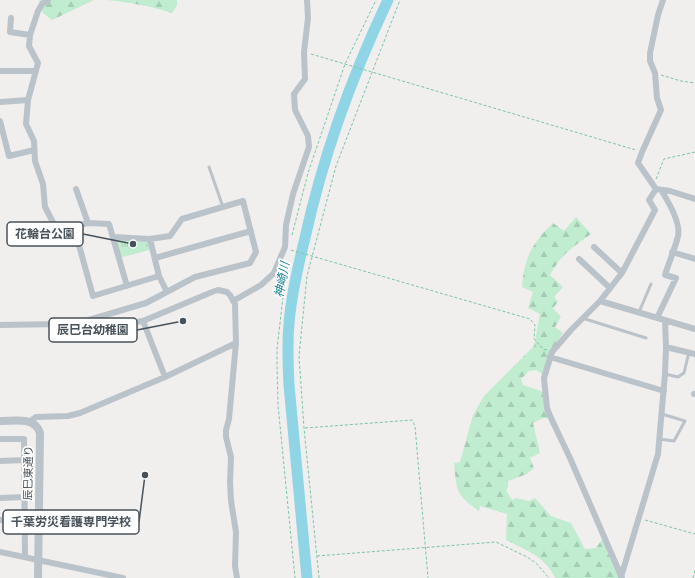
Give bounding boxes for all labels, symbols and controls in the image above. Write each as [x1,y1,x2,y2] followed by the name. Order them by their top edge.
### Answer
[7,222,83,246] callout: 花輪台公園
[15,227,75,243] text: 花輪台公園
[272,259,294,299] water label: 神崎川
[49,318,137,342] callout: 辰巳台幼稚園
[57,323,129,339] text: 辰巳台幼稚園
[22,445,36,501] street label: 辰巳東通り
[3,510,139,534] callout: 千葉労災看護専門学校
[11,515,131,531] text: 千葉労災看護専門学校

